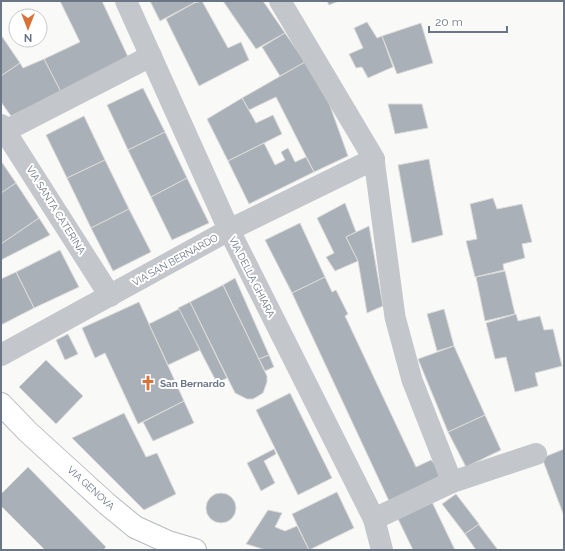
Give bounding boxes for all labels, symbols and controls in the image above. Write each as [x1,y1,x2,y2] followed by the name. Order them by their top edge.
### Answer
[8,8,48,48] north arrow
[429,8,507,34] scale bar
[435,15,463,29] text: 20 m
[24,31,32,44] text: N
[24,164,88,256] street label: VIA SANTA CATERINA
[130,232,220,288] street label: VIA SAN BERNARDO
[227,235,277,319] street label: VIA DELLA GHIARA
[139,374,157,392] church icon: San Bernardo
[160,378,225,389] place label: San Bernardo
[65,464,117,512] street label: VIA GENOVA

